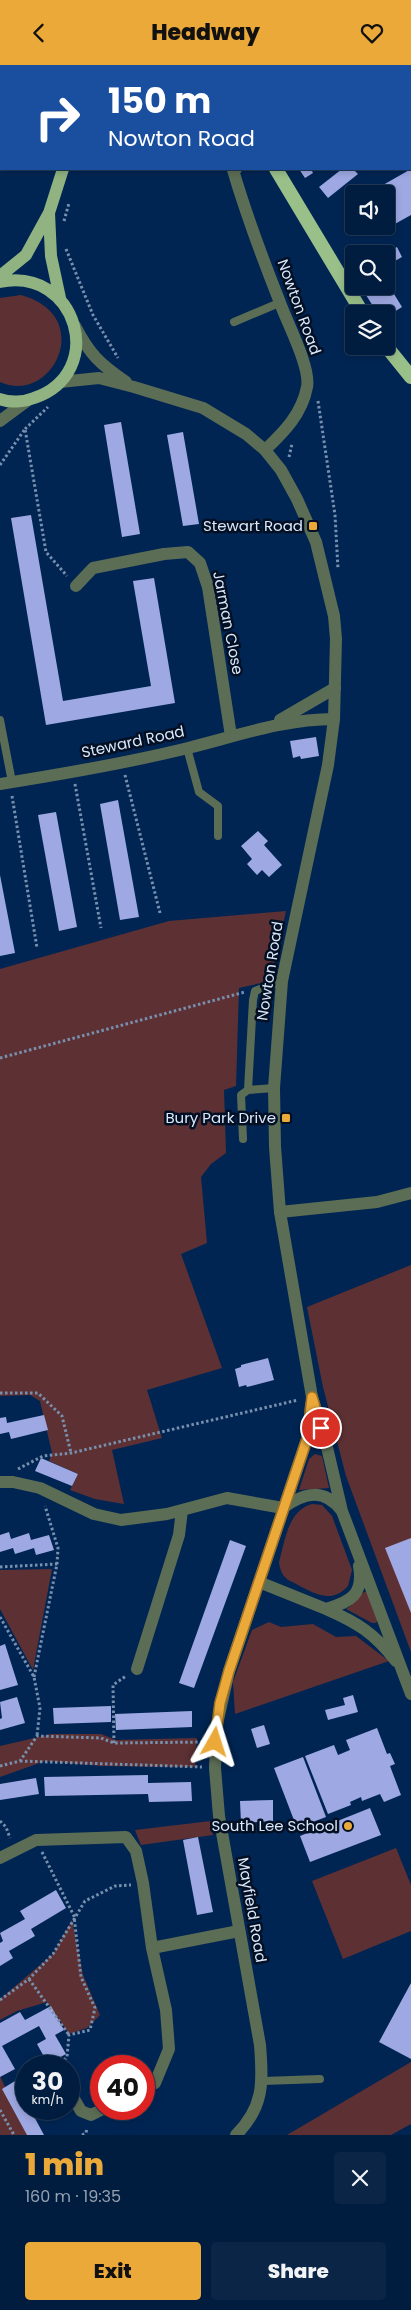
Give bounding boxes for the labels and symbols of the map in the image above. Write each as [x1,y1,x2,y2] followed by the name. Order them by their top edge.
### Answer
[272,256,326,357] street label: Nowton Road
[203,515,303,536] place label: Stewart Road
[307,520,319,532] marker: Stewart Road
[208,569,249,676] street label: Jarman Close
[79,720,186,763] street label: Steward Road
[251,920,288,1022] street label: Nowton Road
[165,1107,276,1128] place label: Bury Park Drive
[280,1112,292,1124] marker: Bury Park Drive
[300,1407,342,1449] pin
[188,1715,240,1767] position arrow
[211,1815,338,1836] place label: South Lee School
[342,1820,354,1832] marker: South Lee School
[233,1856,272,1964] street label: Mayfield Road
[90,2055,155,2120] speed limit sign: 40

